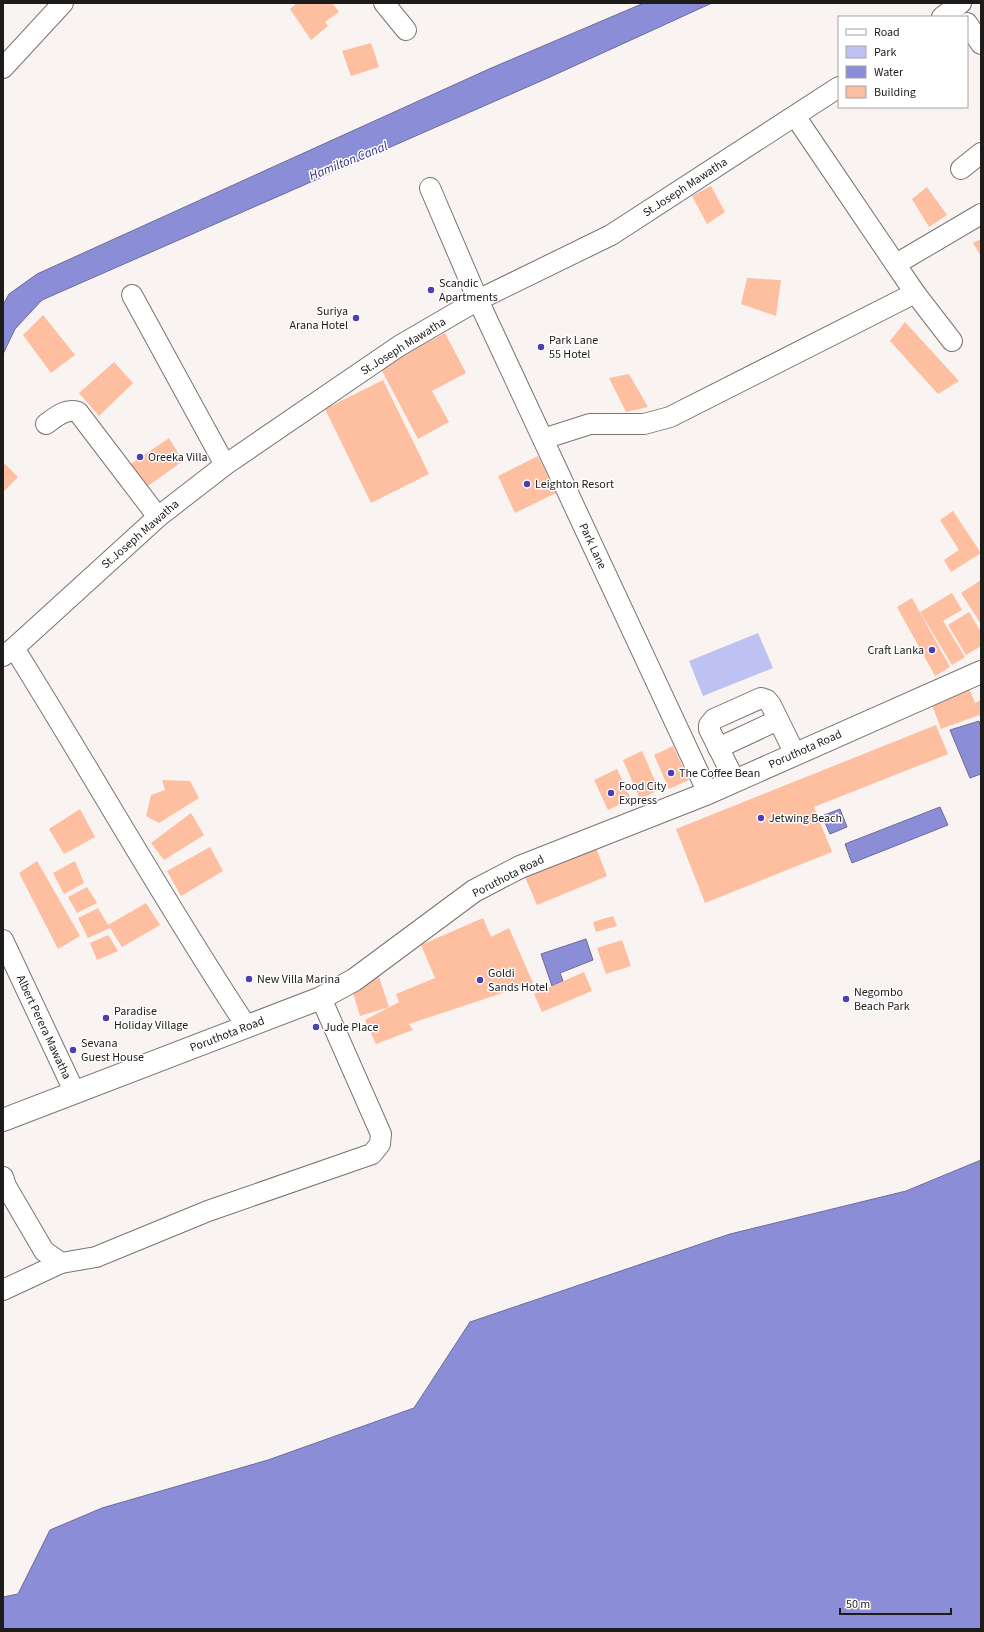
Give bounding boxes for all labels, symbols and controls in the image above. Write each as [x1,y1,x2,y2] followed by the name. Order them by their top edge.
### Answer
[838,16,968,108] legend
[874,24,900,41] text: Road
[874,44,896,61] text: Park
[874,64,904,81] text: Water
[874,84,916,101] text: Building
[306,137,391,185] water label: Hamilton Canal
[640,154,731,221] street label: St.Joseph Mawatha
[439,275,498,306] place label: Scandic Apartments
[426,285,436,295] marker: Scandic Apartments
[290,303,348,334] place label: Suriya Arana Hotel
[351,313,361,323] marker: Suriya Arana Hotel
[357,313,449,380] street label: St.Joseph Mawatha
[549,332,598,363] place label: Park Lane 55 Hotel
[536,342,546,352] marker: Park Lane 55 Hotel
[148,449,208,466] place label: Oreeka Villa
[135,452,145,462] marker: Oreeka Villa
[535,476,614,493] place label: Leighton Resort
[522,479,532,489] marker: Leighton Resort
[98,496,183,573] street label: St.Joseph Mawatha
[574,520,611,572] street label: Park Lane
[867,642,924,659] place label: Craft Lanka
[927,645,937,655] marker: Craft Lanka
[766,726,845,773] street label: Poruthota Road
[679,765,760,782] place label: The Coffee Bean
[666,768,676,778] marker: The Coffee Bean
[619,778,667,809] place label: Food City Express
[606,788,616,798] marker: Food City Express
[769,810,842,827] place label: Jetwing Beach
[756,813,766,823] marker: Jetwing Beach
[469,851,547,902] street label: Poruthota Road
[488,965,548,996] place label: Goldi Sands Hotel
[257,971,340,988] place label: New Villa Marina
[12,972,75,1082] street label: Albert Perera Mawatha
[244,974,254,984] marker: New Villa Marina
[475,975,485,985] marker: Goldi Sands Hotel
[854,984,910,1015] place label: Negombo Beach Park
[841,994,851,1004] marker: Negombo Beach Park
[114,1003,188,1034] place label: Paradise Holiday Village
[187,1012,267,1056] street label: Poruthota Road
[101,1013,111,1023] marker: Paradise Holiday Village
[324,1019,378,1036] place label: Jude Place
[311,1022,321,1032] marker: Jude Place
[81,1035,144,1066] place label: Sevana Guest House
[68,1045,78,1055] marker: Sevana Guest House
[840,1590,951,1616] scale bar
[846,1596,870,1613] text: 50 m

